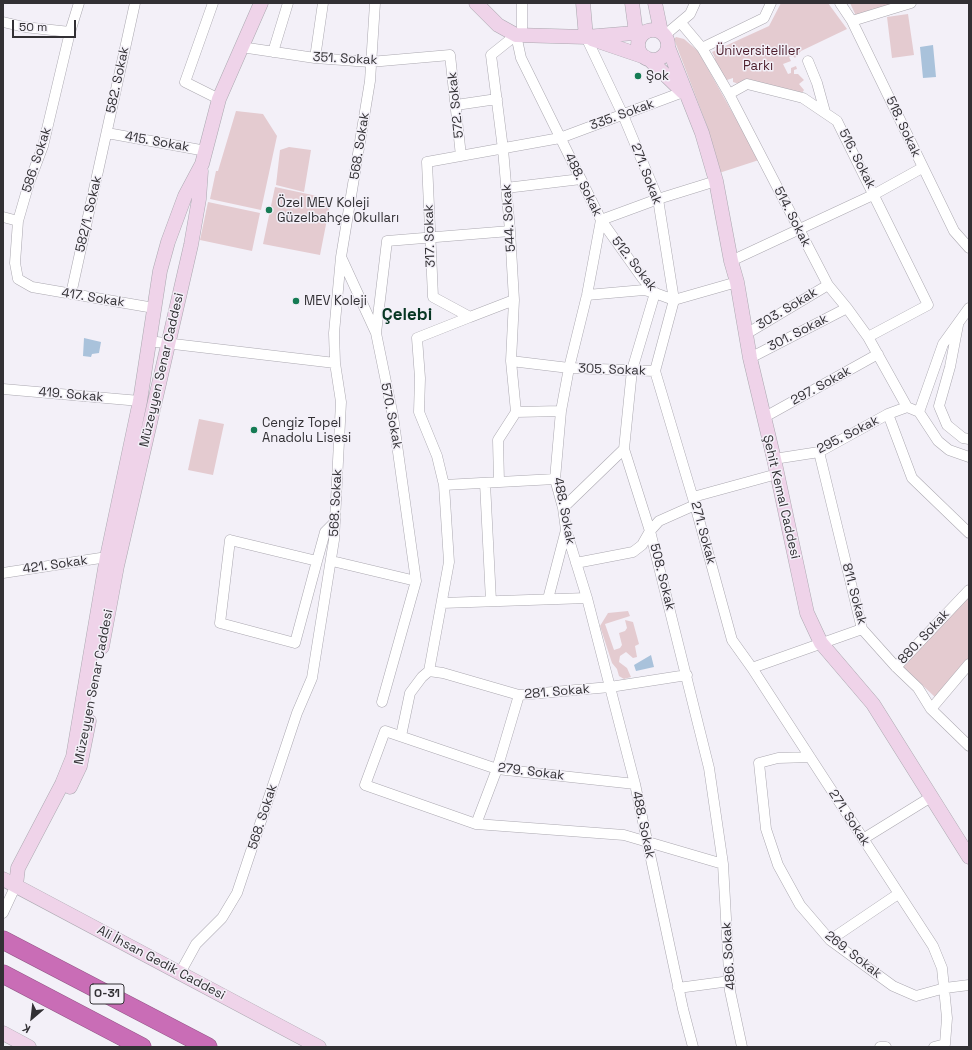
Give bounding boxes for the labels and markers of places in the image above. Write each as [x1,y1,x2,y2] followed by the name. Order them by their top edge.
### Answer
[646,68,669,84] place label: Şok
[633,71,643,81] marker: Şok
[277,195,399,226] place label: Özel MEV Koleji Güzelbahçe Okulları
[264,205,274,215] marker: Özel MEV Koleji Güzelbahçe Okulları
[304,293,367,309] place label: MEV Koleji
[291,296,301,306] marker: MEV Koleji
[262,415,351,446] place label: Cengiz Topel Anadolu Lisesi
[249,425,259,435] marker: Cengiz Topel Anadolu Lisesi

